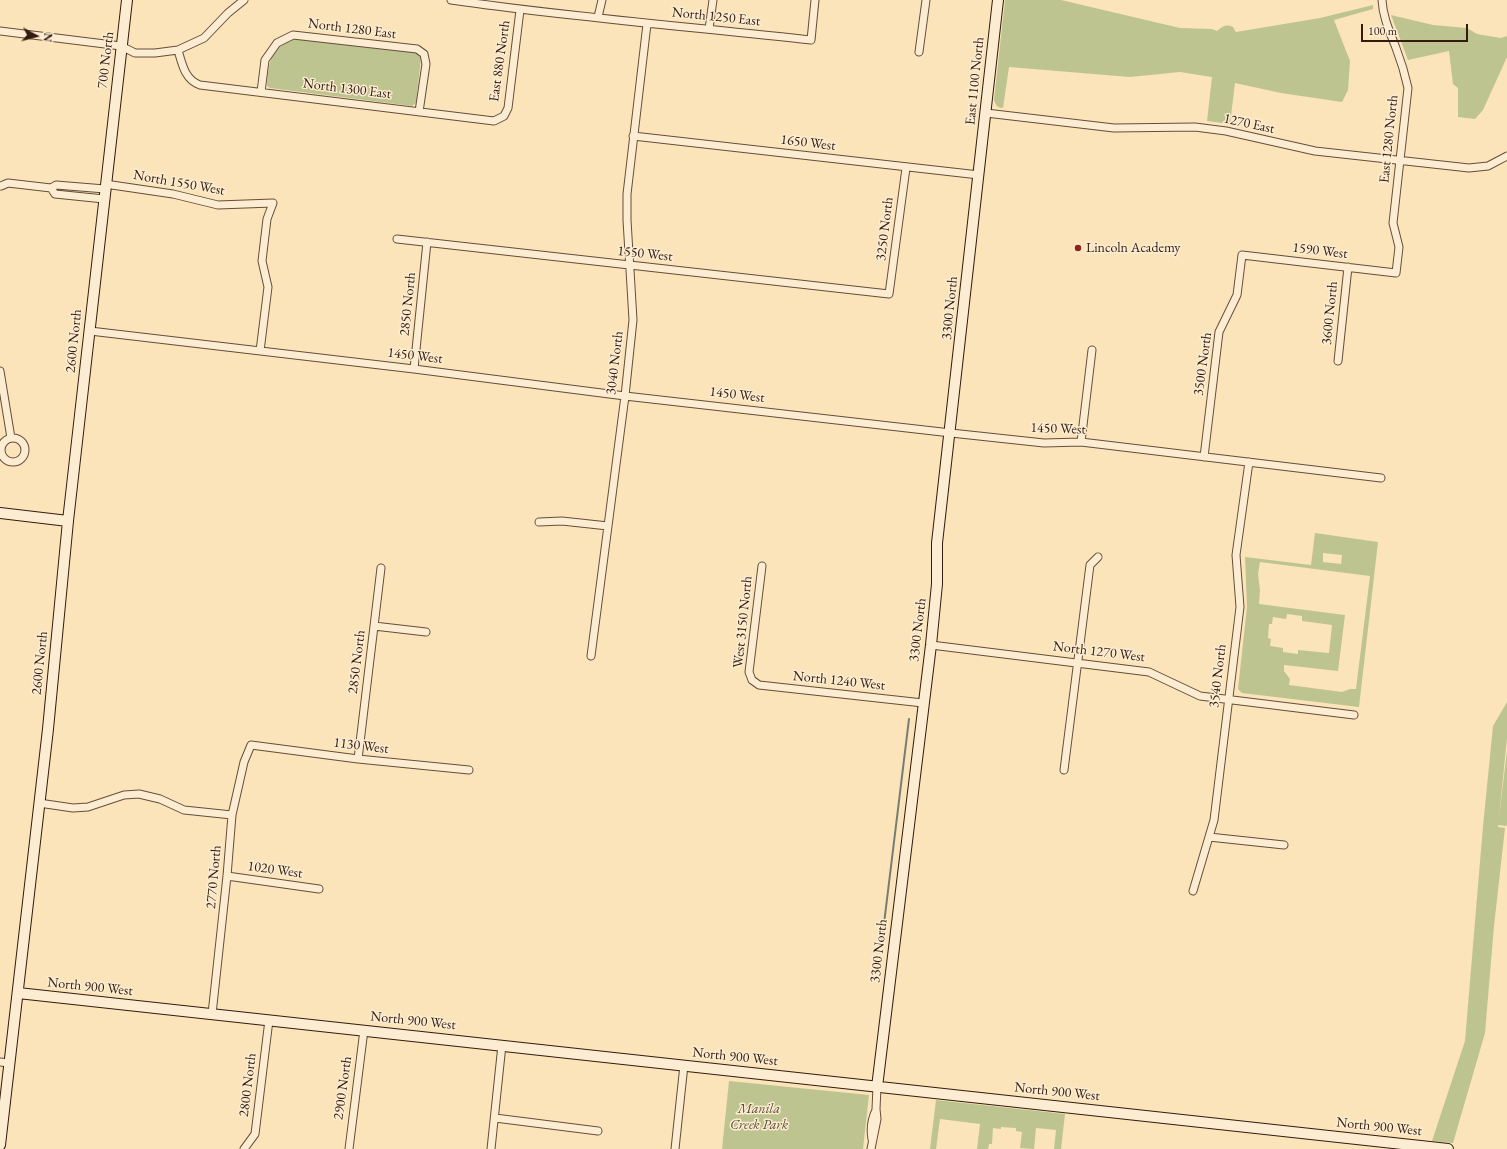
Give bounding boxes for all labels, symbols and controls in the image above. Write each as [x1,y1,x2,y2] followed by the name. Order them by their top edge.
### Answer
[671,4,761,30] street label: North 1250 East
[307,15,397,43] street label: North 1280 East
[16,16,56,56] north arrow
[1363,16,1470,42] scale bar
[486,19,514,103] street label: East 880 North
[1368,23,1397,39] text: 100 m
[94,31,118,89] street label: 700 North
[40,32,55,43] text: N
[962,36,988,126] street label: East 1100 North
[302,75,392,103] street label: North 1300 East
[1376,94,1402,184] street label: East 1280 North
[1222,110,1276,138] street label: 1270 East
[779,131,837,155] street label: 1650 West
[132,167,226,199] street label: North 1550 West
[873,196,897,262] street label: 3250 North
[1291,239,1349,263] street label: 1590 West
[1086,240,1180,256] place label: Lincoln Academy
[617,243,673,265] street label: 1550 West
[1073,243,1083,253] marker: Lincoln Academy
[396,271,420,337] street label: 2850 North
[938,275,962,341] street label: 3300 North
[1318,280,1342,346] street label: 3600 North
[62,308,86,374] street label: 2600 North
[603,330,627,396] street label: 3040 North
[1190,331,1216,397] street label: 3500 North
[386,344,444,368] street label: 1450 West
[708,383,766,407] street label: 1450 West
[1030,420,1086,438] street label: 1450 West
[730,575,756,669] street label: West 3150 North
[906,597,930,663] street label: 3300 North
[345,629,369,695] street label: 2850 North
[28,630,52,696] street label: 2600 North
[1052,638,1146,666] street label: North 1270 West
[1206,643,1230,709] street label: 3540 North
[792,668,886,694] street label: North 1240 West
[332,734,390,758] street label: 1130 West
[203,844,225,910] street label: 2770 North
[246,858,304,882] street label: 1020 West
[867,918,891,984] street label: 3300 North
[46,974,134,1000] street label: North 900 West
[369,1008,457,1034] street label: North 900 West
[691,1044,779,1070] street label: North 900 West
[236,1052,260,1118] street label: 2800 North
[330,1055,356,1121] street label: 2900 North
[1013,1079,1101,1105] street label: North 900 West
[730,1101,788,1134] park label: Manila Creek Park
[1335,1114,1423,1140] street label: North 900 West

